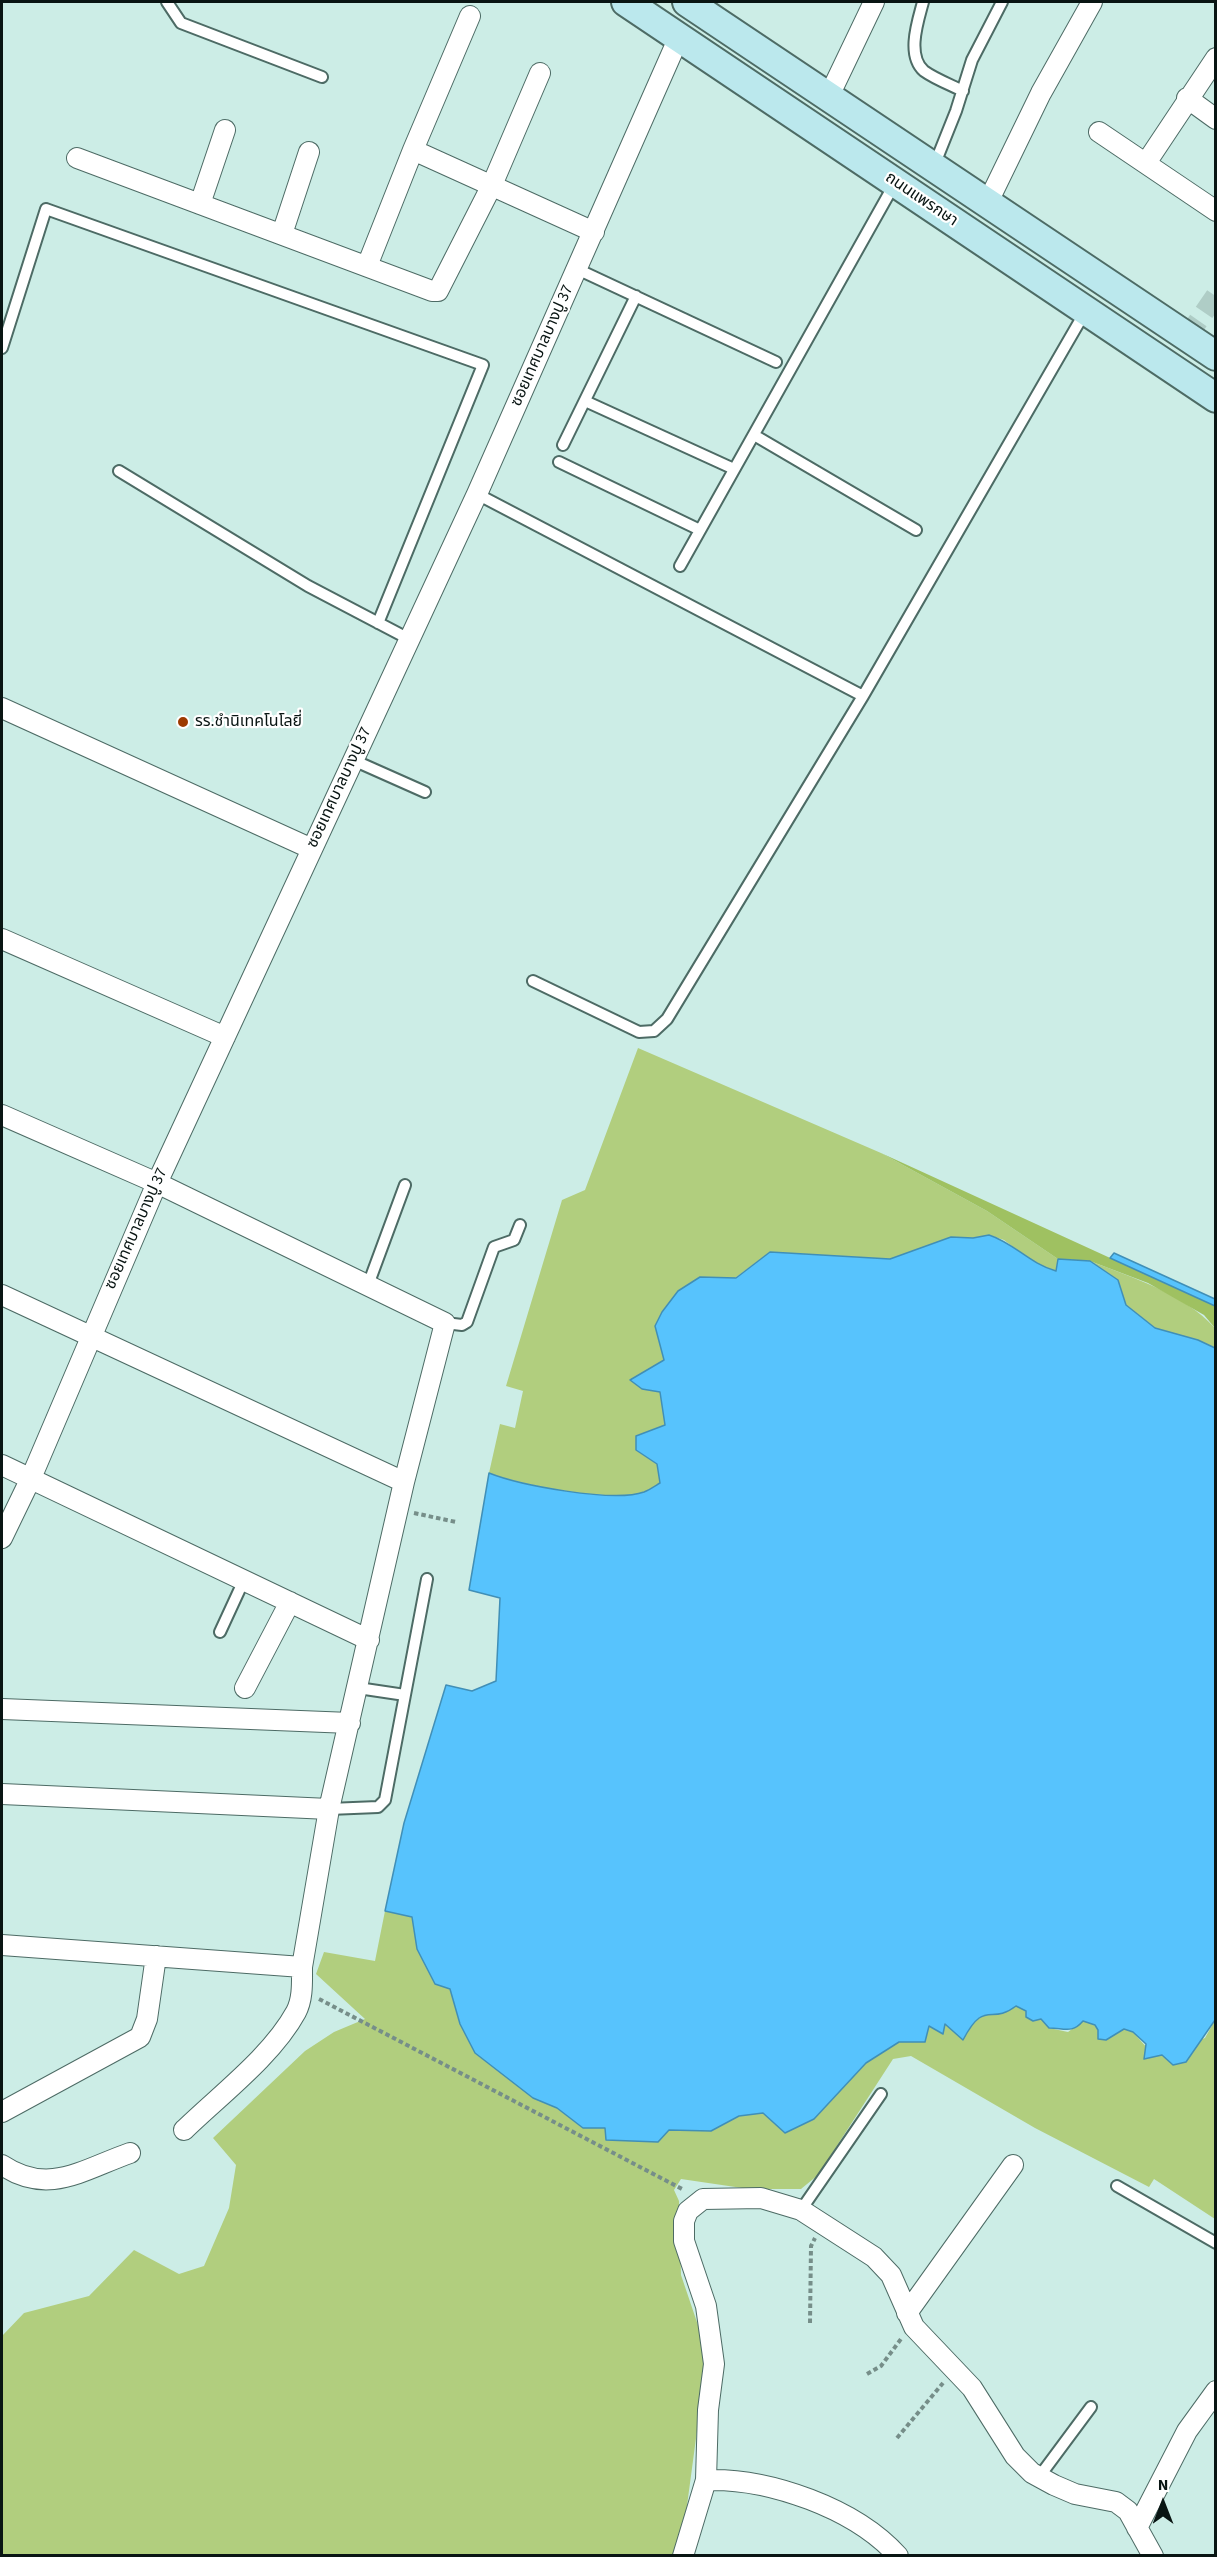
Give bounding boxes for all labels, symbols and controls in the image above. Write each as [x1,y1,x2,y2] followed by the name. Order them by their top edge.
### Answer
[881,169,961,231] street label: ถนนแพรกษา
[508,282,578,410] street label: ซอยเทศบาลบางปู 37
[195,712,302,732] place label: รร.ชำนิเทคโนโลยี่
[176,715,190,729] marker: รร.ชำนิเทคโนโลยี่
[304,725,376,851] street label: ซอยเทศบาลบางปู 37
[102,1165,172,1293] street label: ซอยเทศบาลบางปู 37
[1133,2473,1193,2533] north arrow
[1158,2474,1168,2496] text: N

